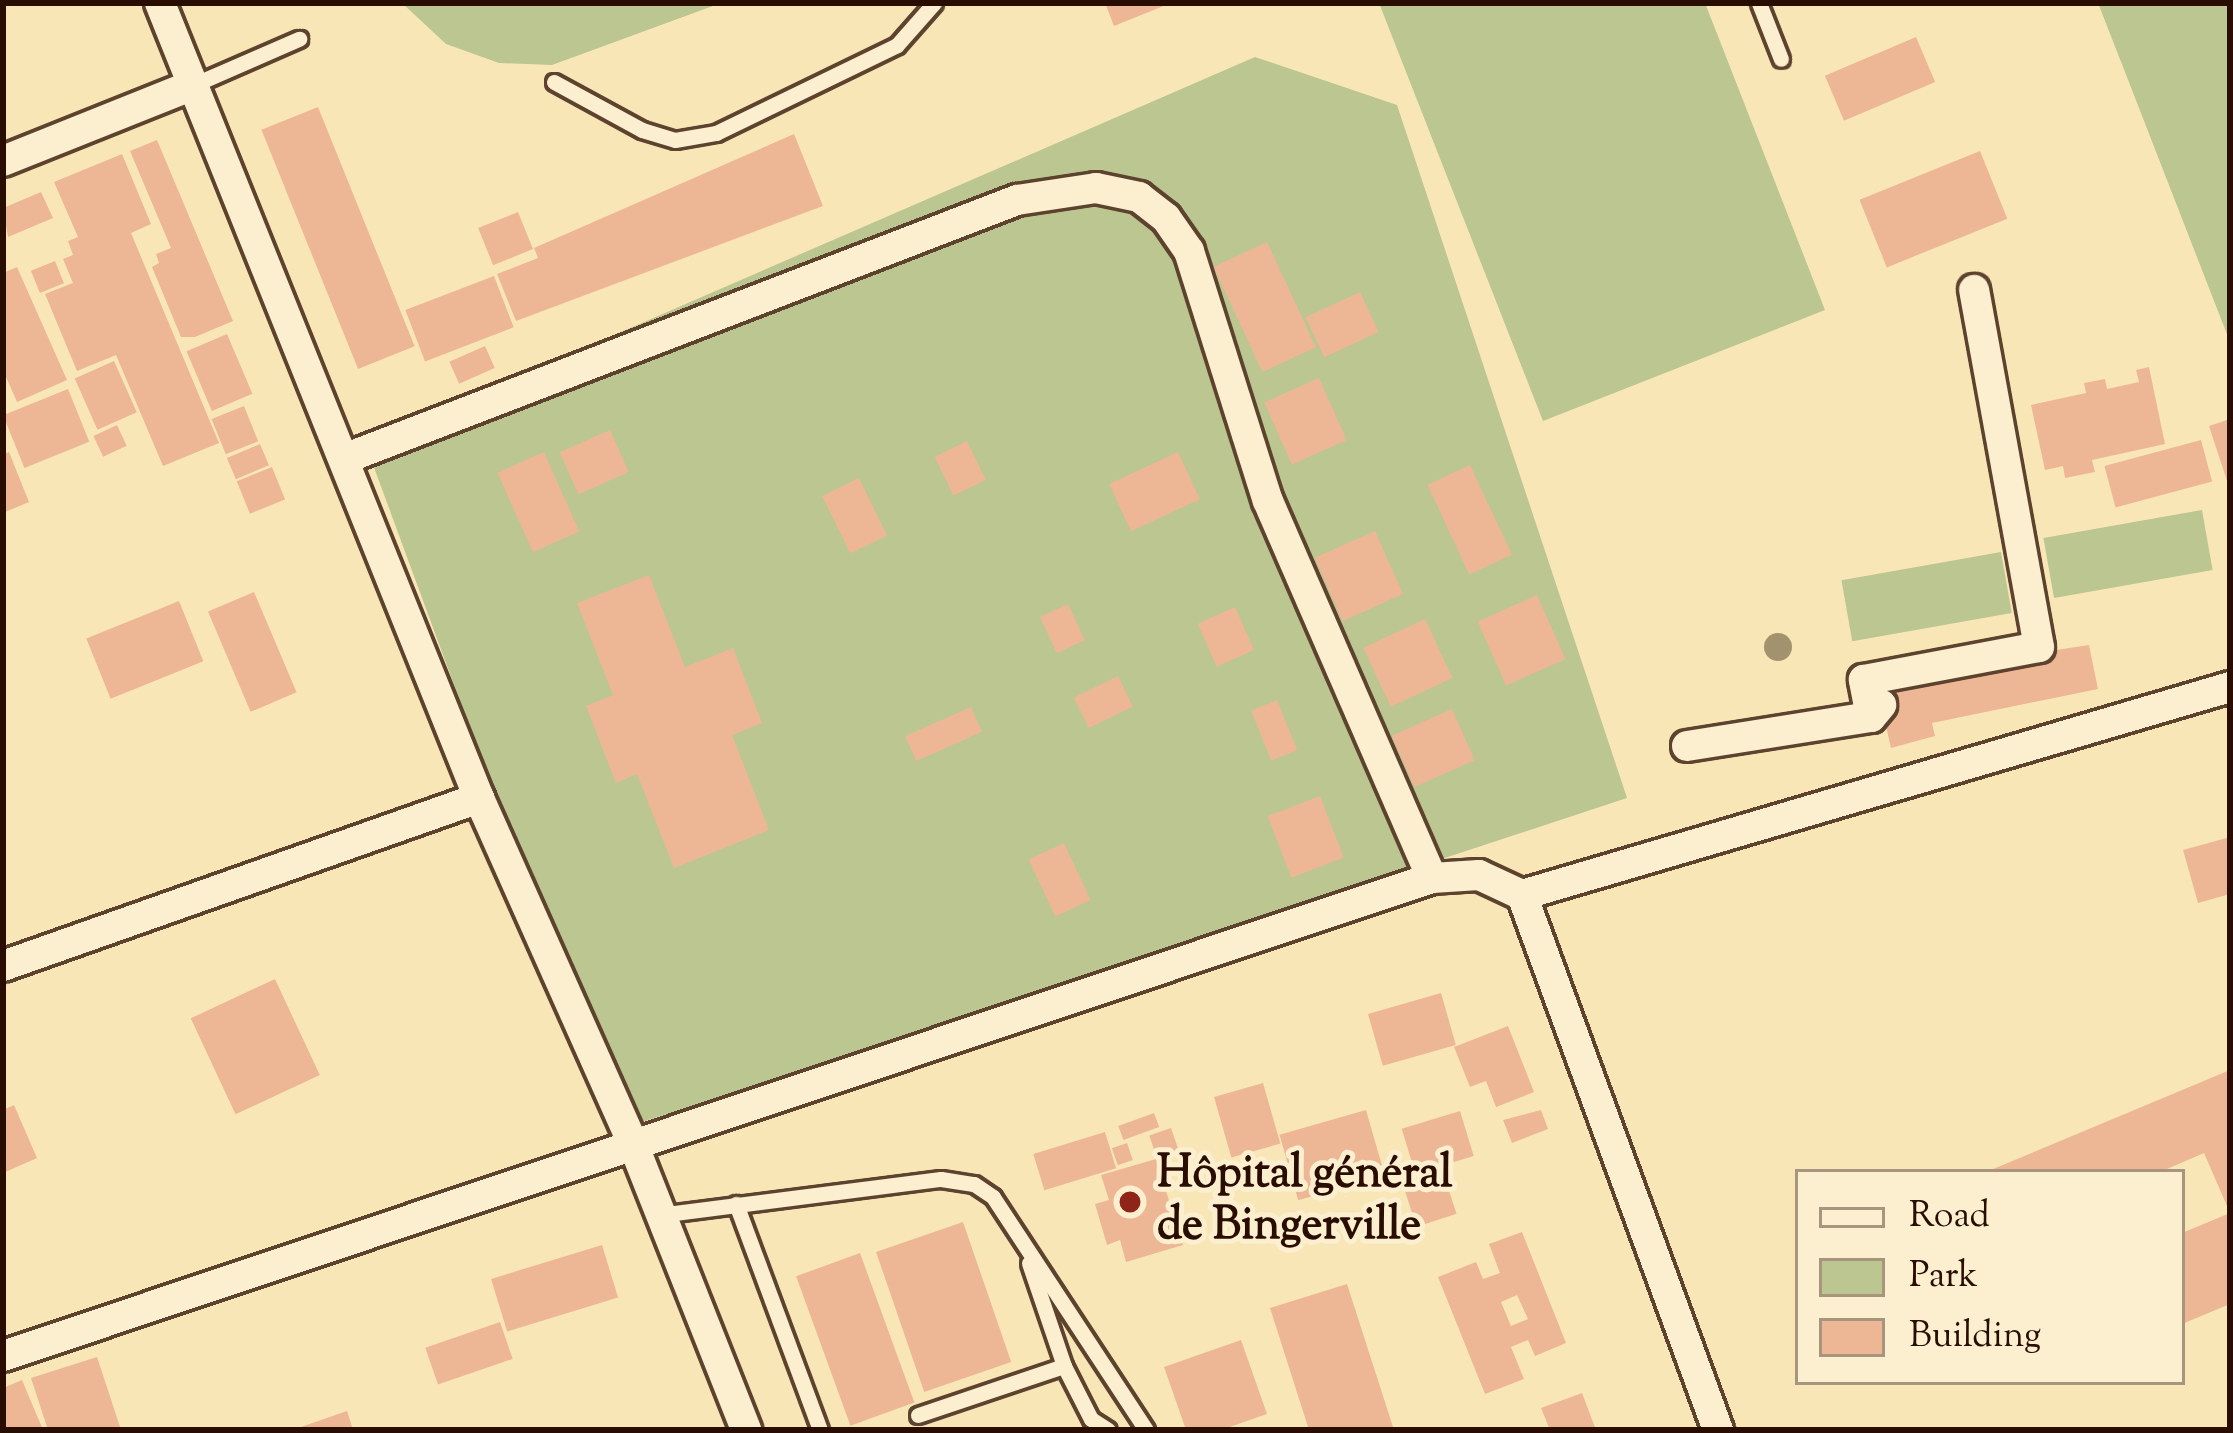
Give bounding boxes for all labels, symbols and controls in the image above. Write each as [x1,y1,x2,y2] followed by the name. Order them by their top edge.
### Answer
[1157,1149,1453,1255] place label: Hôpital général de Bingerville
[1795,1169,2185,1385] legend
[1114,1186,1146,1218] marker: Hôpital général de Bingerville
[1909,1191,1990,1243] text: Road
[1909,1251,1978,1303] text: Park
[1909,1311,2041,1363] text: Building

